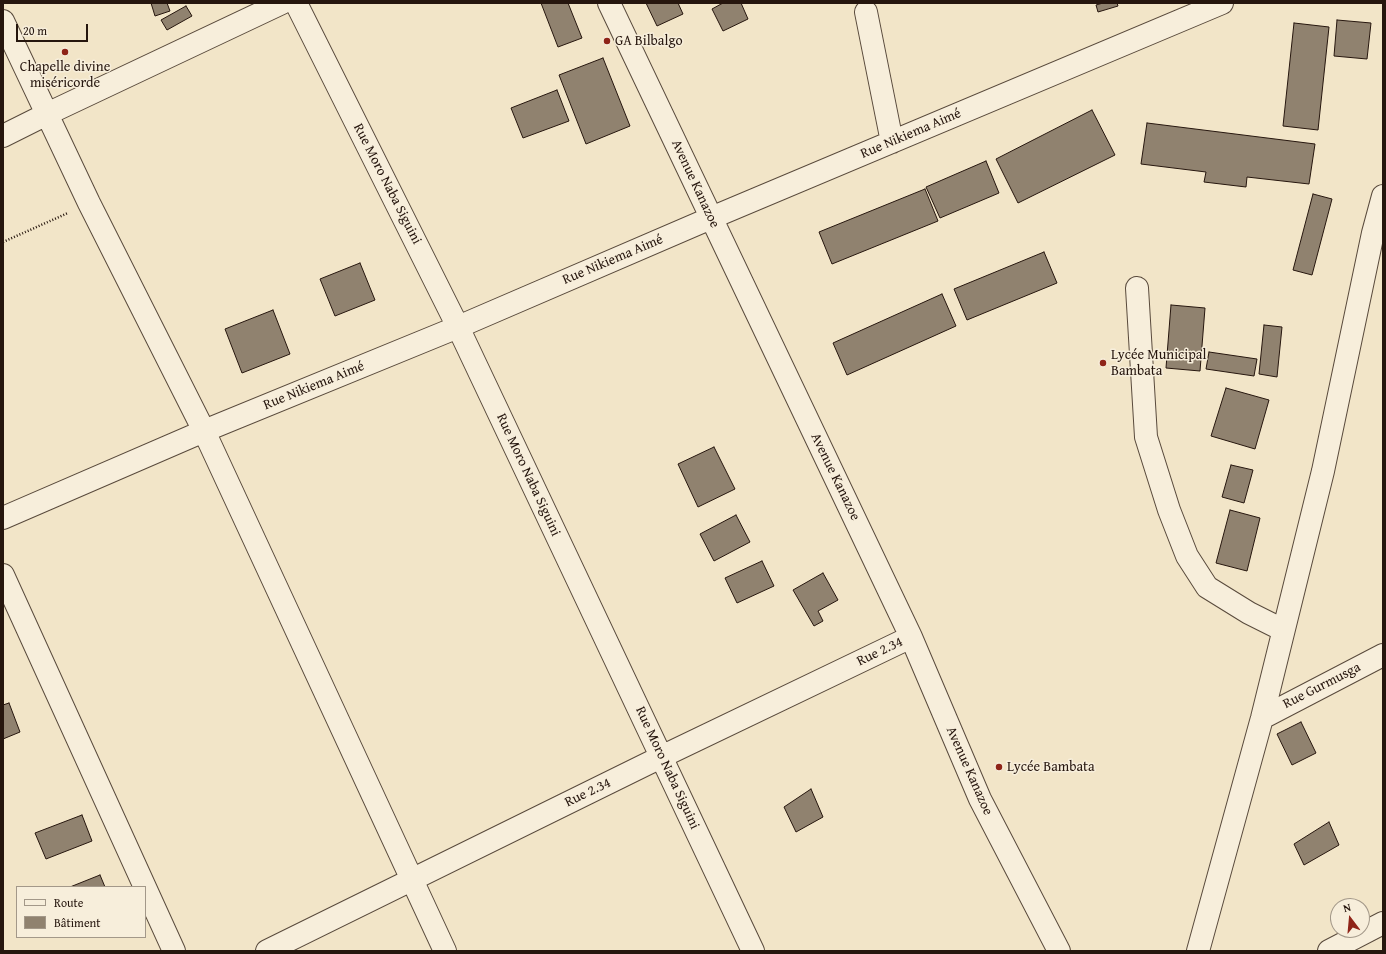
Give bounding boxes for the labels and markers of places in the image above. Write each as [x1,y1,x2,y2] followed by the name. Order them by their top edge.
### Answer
[615,33,683,49] place label: GA Bilbalgo
[602,36,612,46] marker: GA Bilbalgo
[60,47,70,57] marker: Chapelle divine miséricorde
[20,59,110,92] place label: Chapelle divine miséricorde
[1111,347,1206,380] place label: Lycée Municipal Bambata
[1098,358,1108,368] marker: Lycée Municipal Bambata
[1007,759,1095,775] place label: Lycée Bambata
[994,762,1004,772] marker: Lycée Bambata

